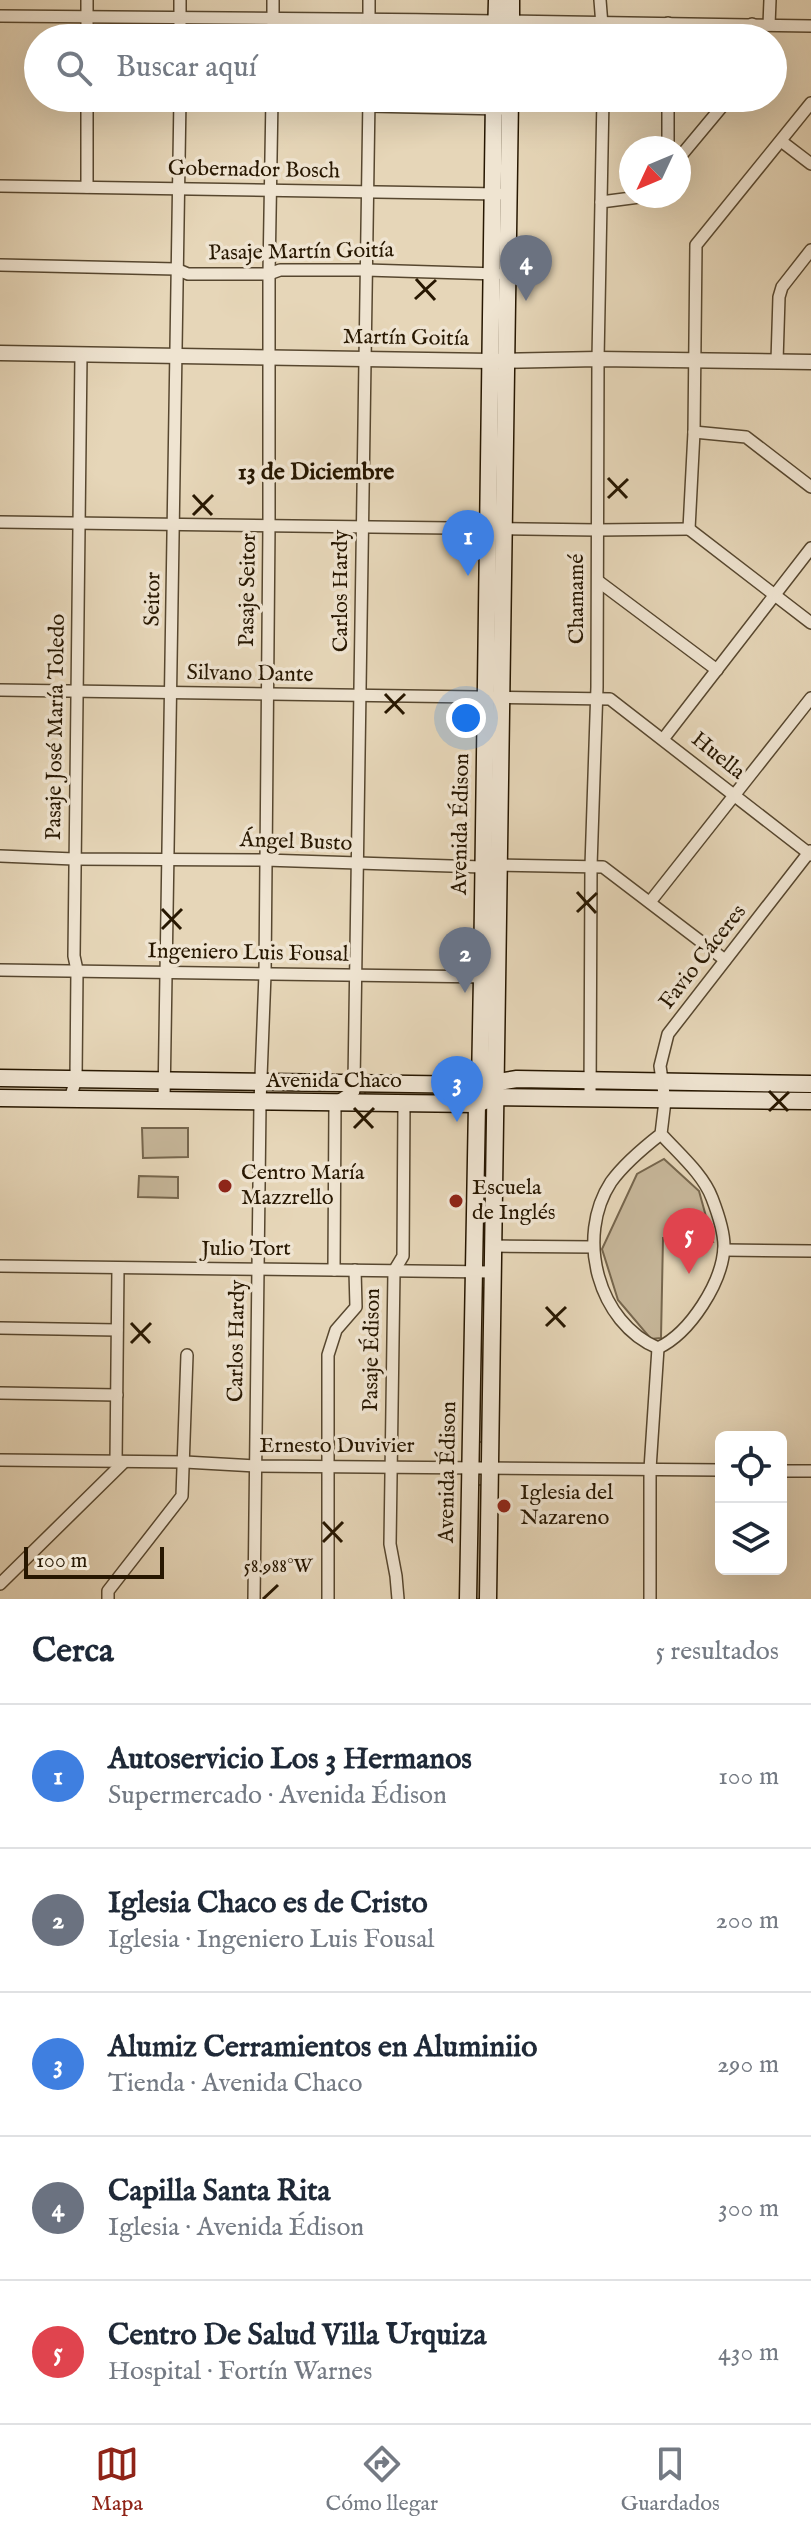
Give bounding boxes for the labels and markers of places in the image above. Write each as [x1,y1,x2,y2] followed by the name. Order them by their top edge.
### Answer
[500,235,552,301] pin: 4
[442,510,494,576] pin: 1
[439,927,491,993] pin: 2
[431,1056,483,1122] pin: 3
[241,1159,365,1212] place label: Centro María Mazzrello
[472,1174,556,1227] place label: Escuela de Inglés
[216,1177,234,1195] marker: Centro María Mazzrello
[447,1192,465,1210] marker: Escuela de Inglés
[663,1208,715,1274] pin: 5
[520,1479,613,1532] place label: Iglesia del Nazareno
[495,1497,513,1515] marker: Iglesia del Nazareno

